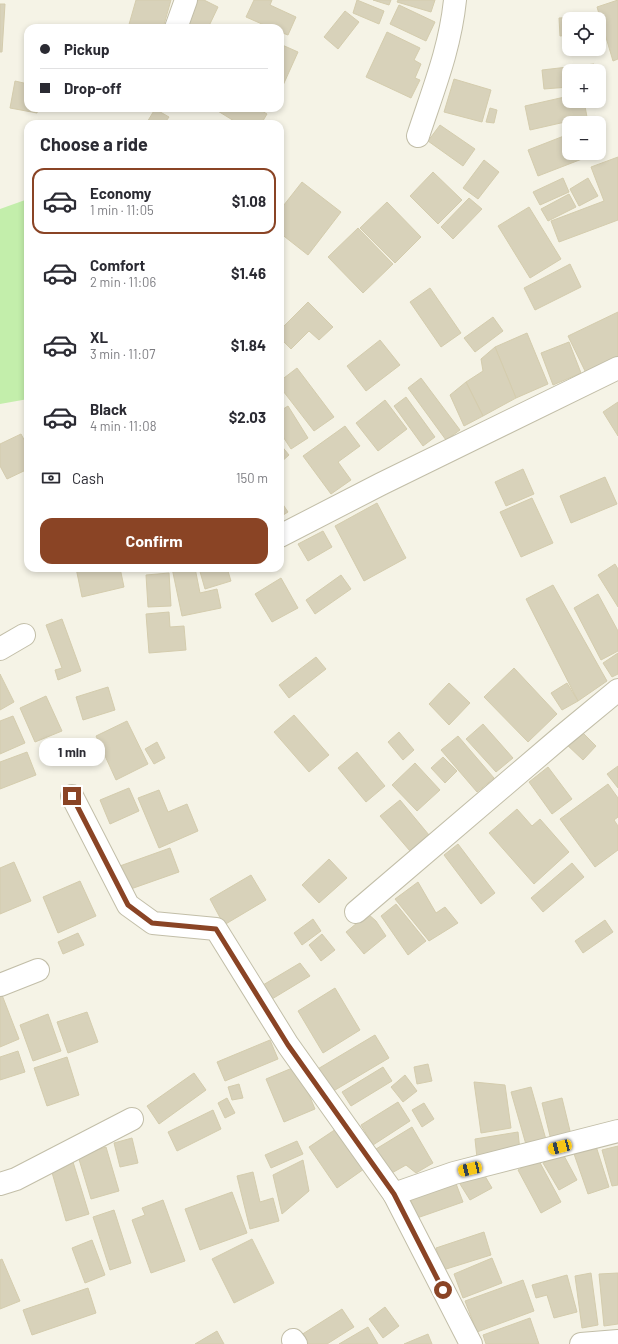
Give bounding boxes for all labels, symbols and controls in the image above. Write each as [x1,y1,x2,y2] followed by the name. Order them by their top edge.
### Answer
[562,12,606,160] map controls
[562,12,606,56] button: locate
[64,40,110,58] text: Pickup
[562,64,606,108] button: +
[64,79,122,97] text: Drop-off
[562,116,606,160] button: −
[40,133,148,155] text: Choose a ride
[42,183,78,219] icon: car
[90,184,151,202] text: Economy
[232,192,266,210] text: $1.08
[90,202,154,218] text: 1 min · 11:05
[42,255,78,291] icon: car
[90,256,145,274] text: Comfort
[231,264,266,282] text: $1.46
[90,274,156,290] text: 2 min · 11:06
[42,327,78,363] icon: car
[90,328,108,346] text: XL
[231,336,266,354] text: $1.84
[90,346,155,362] text: 3 min · 11:07
[42,399,78,435] icon: car
[90,400,127,418] text: Black
[229,408,266,426] text: $2.03
[90,418,156,434] text: 4 min · 11:08
[40,467,62,489] icon: cash
[72,469,104,487] text: Cash
[236,470,268,486] text: 150 m
[40,518,268,564] button: Confirm
[39,738,105,766] callout: 1 min
[58,744,86,760] text: 1 min
[63,787,81,805] route end
[547,1138,573,1156] car
[457,1160,483,1178] car
[434,1281,452,1299] route start

